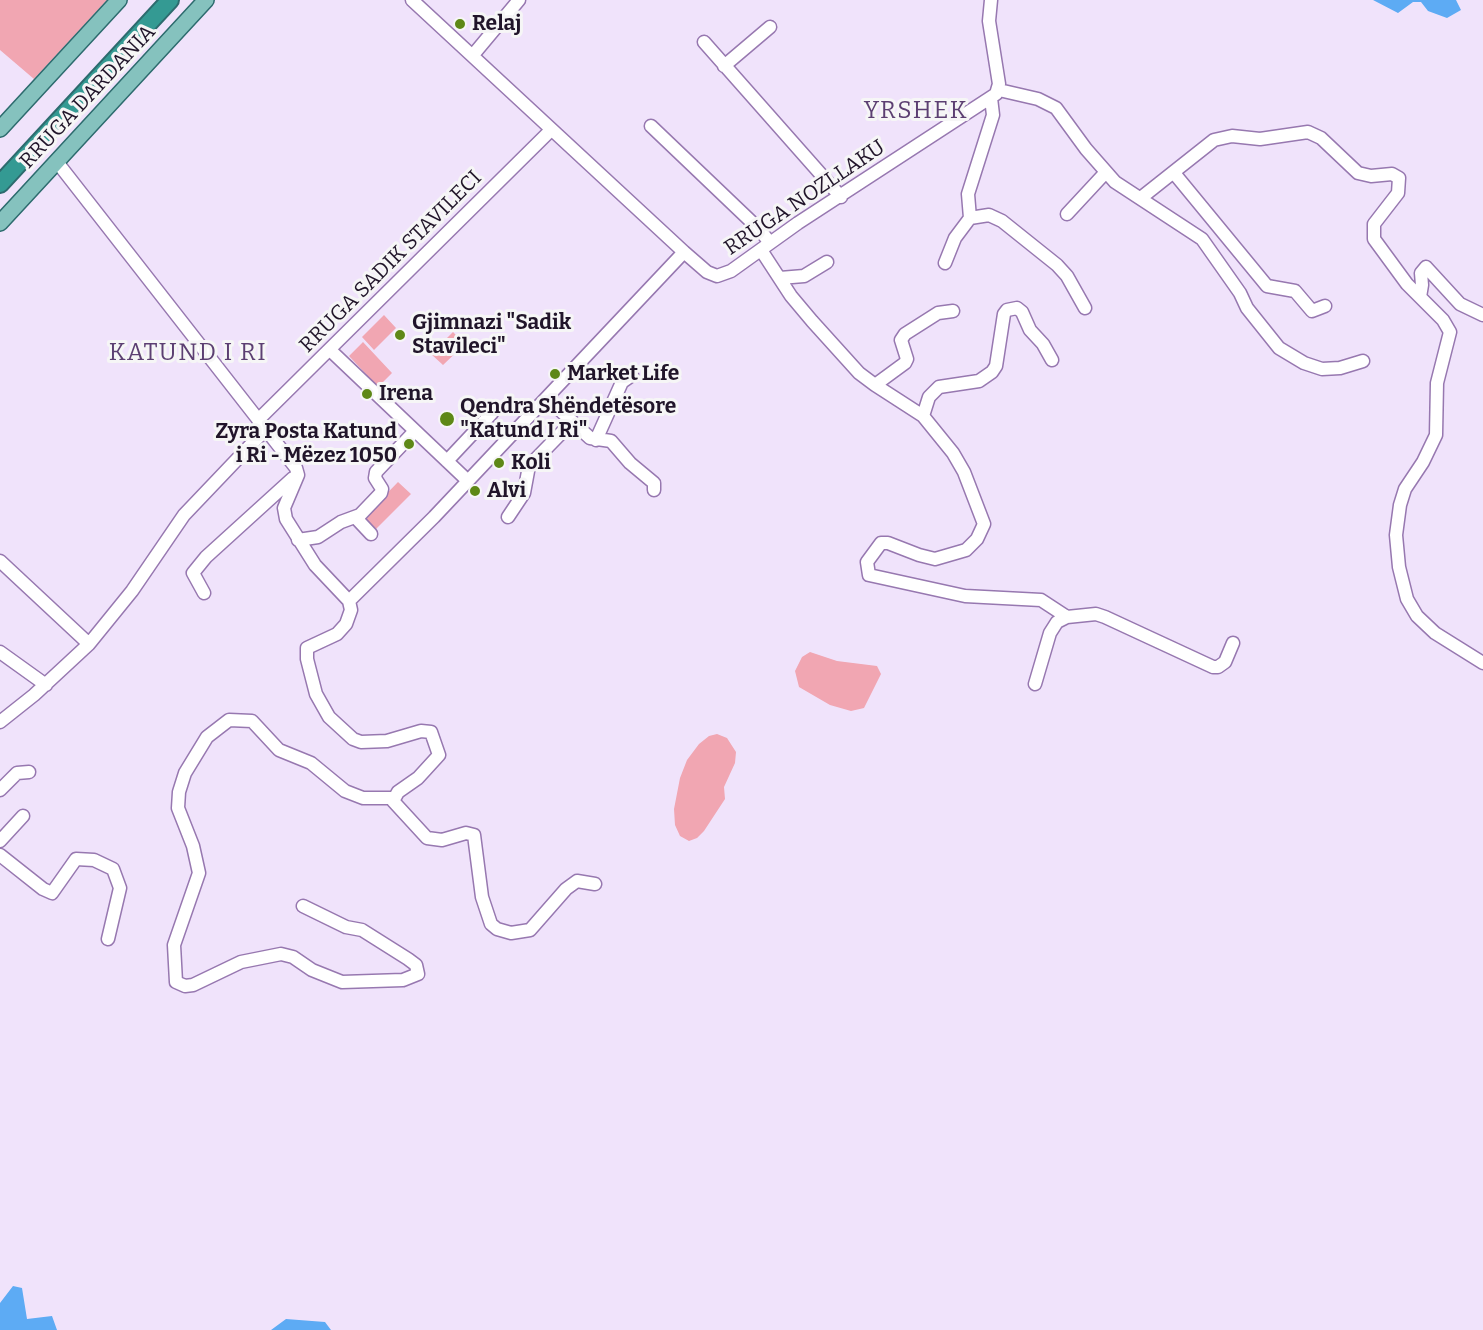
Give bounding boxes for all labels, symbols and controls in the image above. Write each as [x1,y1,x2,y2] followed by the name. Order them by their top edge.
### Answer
[472,11,521,37] place label: Relaj
[453,17,467,31] marker: Relaj
[15,20,161,174] street label: RRUGA DARDANIA
[864,97,968,125] district label: YRSHEK
[720,135,890,261] street label: RRUGA NOZLLAKU
[295,166,487,358] street label: RRUGA SADIK STAVILECI
[412,310,571,360] place label: Gjimnazi "Sadik Stavileci"
[393,328,407,342] marker: Gjimnazi "Sadik Stavileci"
[109,339,267,367] district label: KATUND I RI
[567,361,679,387] place label: Market Life
[548,367,562,381] marker: Market Life
[379,381,433,407] place label: Irena
[360,387,374,401] marker: Irena
[460,394,676,444] place label: Qendra Shëndetësore "Katund I Ri"
[438,410,456,428] marker: Qendra Shëndetësore "Katund I Ri"
[215,419,397,469] place label: Zyra Posta Katund i Ri - Mëzez 1050
[402,437,416,451] marker: Zyra Posta Katund i Ri - Mëzez 1050
[511,450,551,476] place label: Koli
[492,456,506,470] marker: Koli
[487,478,526,504] place label: Alvi
[468,484,482,498] marker: Alvi

